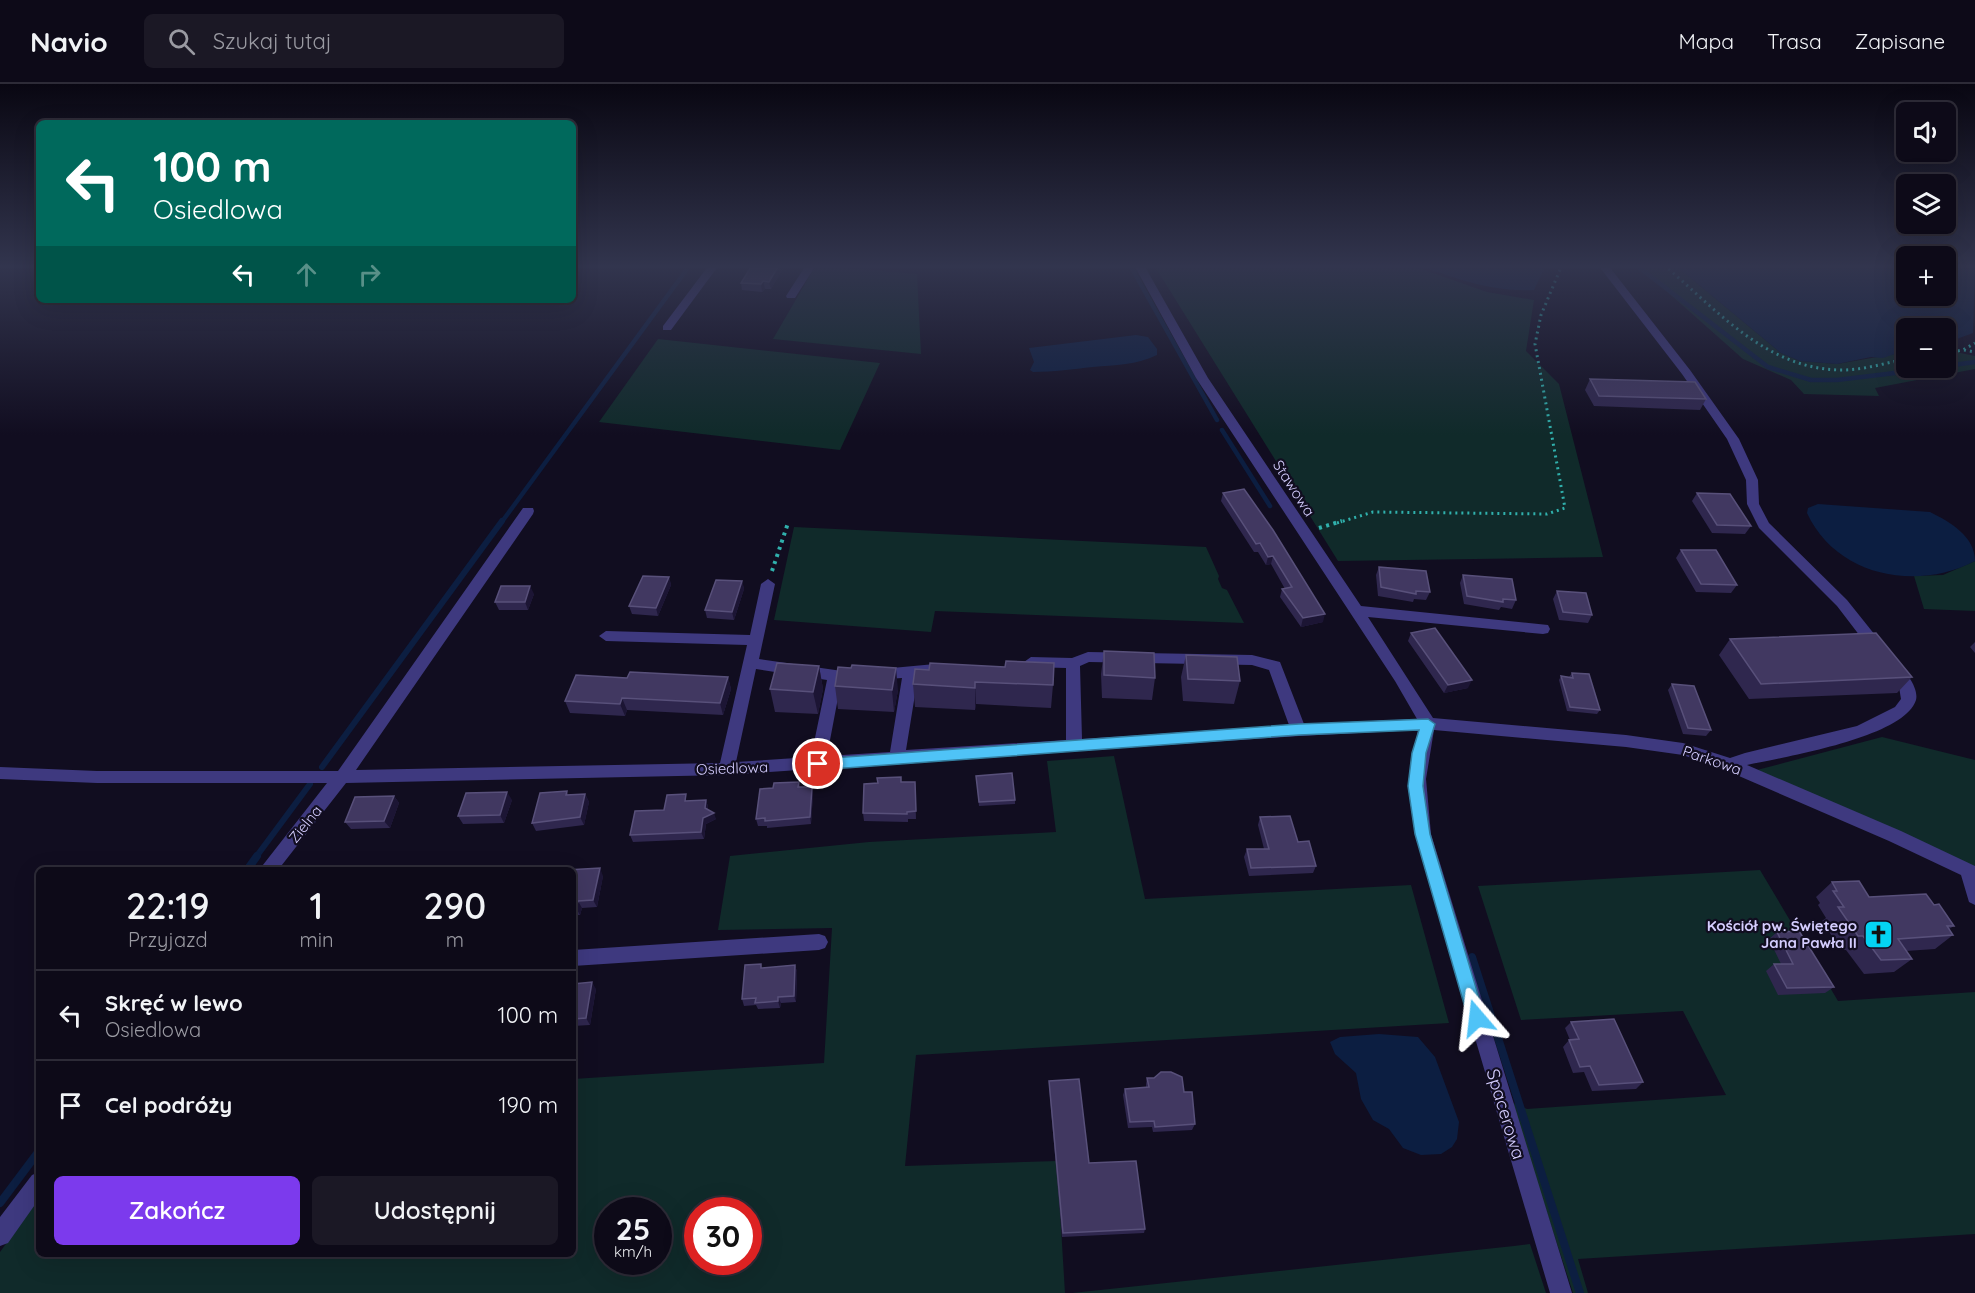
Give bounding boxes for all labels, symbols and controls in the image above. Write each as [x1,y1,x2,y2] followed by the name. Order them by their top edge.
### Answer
[144,14,564,68] search box
[30,24,108,59] text: Navio
[165,25,198,58] icon: search
[213,27,332,55] text: Szukaj tutaj
[1679,28,1734,54] text: Mapa
[1767,28,1822,54] text: Trasa
[1855,28,1945,54] text: Zapisane
[1896,102,1956,378] map controls
[1896,102,1956,162] button: sound
[153,140,271,193] text: 100 m
[54,144,132,222] icon: left
[1896,174,1956,234] button: layers
[153,192,283,226] text: Osiedlowa
[1896,246,1956,306] button: +
[227,258,260,291] icon: left
[290,258,323,291] icon: ahead
[353,258,386,291] icon: right
[1896,318,1956,378] button: −
[1269,456,1319,520] street label: Stawowa
[792,738,843,789] pin
[1680,741,1744,779] street label: Parkowa
[801,747,834,780] icon: arrive
[696,757,768,779] street label: Osiedlowa
[284,801,326,847] street label: Zielna
[126,883,209,928] text: 22:19
[310,883,323,928] text: 1
[423,883,486,928] text: 290
[1707,916,1857,952] place label: Kościół pw. Świętego Jana Pawła II
[1862,918,1894,950] church icon: Kościół pw. Świętego Jana Pawła II
[128,927,208,952] text: Przyjazd
[299,927,334,952] text: min
[446,927,464,952] text: m
[1445,986,1509,1050] position arrow
[105,989,243,1017] text: Skręć w lewo
[54,999,87,1032] icon: left
[498,1001,558,1029] text: 100 m
[105,1017,201,1042] text: Osiedlowa
[1481,1066,1531,1162] street label: Spacerowa
[54,1089,87,1122] icon: arrive
[105,1091,232,1119] text: Cel podróży
[498,1091,558,1119] text: 190 m
[54,1176,300,1245] button: Zakończ
[312,1176,558,1245] button: Udostępnij
[684,1197,762,1275] speed limit sign: 30
[616,1210,650,1248] text: 25
[614,1242,652,1261] text: km/h

